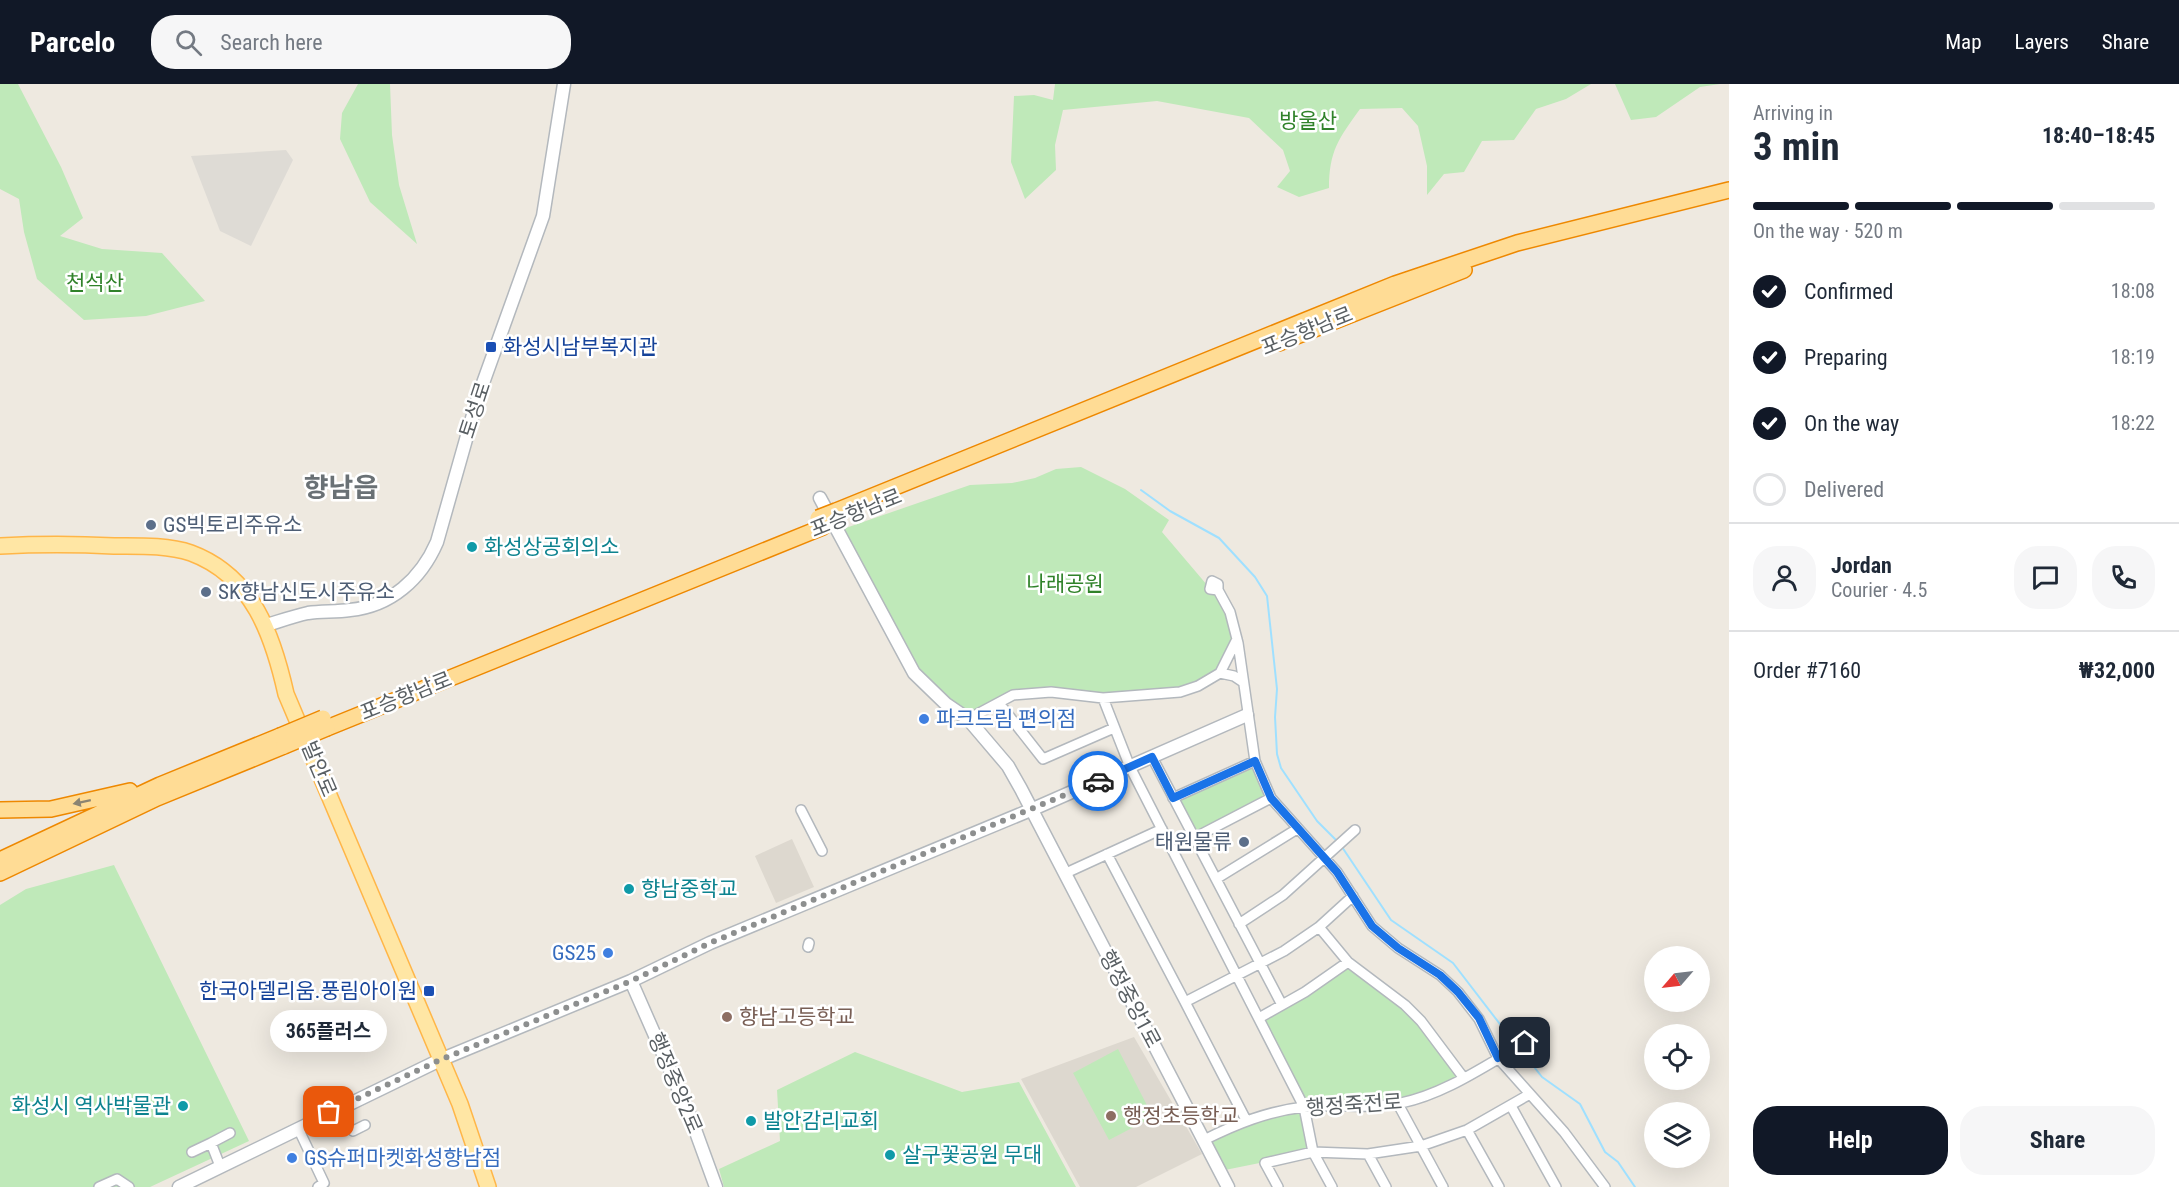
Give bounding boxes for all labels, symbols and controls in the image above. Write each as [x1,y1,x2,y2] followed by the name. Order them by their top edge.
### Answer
[151,15,571,69] search box
[30,26,115,59] text: Parcelo
[172,26,205,59] icon: search
[220,30,323,55] text: Search here
[1945,30,1982,54] text: Map
[2015,30,2069,54] text: Layers
[2102,30,2149,54] text: Share
[1753,101,1833,125] text: Arriving in
[1279,109,1337,133] park label: 방울산
[2042,123,2155,148] text: 18:40–18:45
[1753,124,1840,170] text: 3 min
[1753,219,1903,243] text: On the way · 520 m
[66,271,124,295] park label: 천석산
[1753,275,1786,308] icon: check
[1804,279,1893,304] text: Confirmed
[2111,279,2155,303] text: 18:08
[1258,302,1356,360] street label: 포승향남로
[503,335,658,359] place label: 화성시남부복지관
[484,340,498,354] marker: 화성시남부복지관
[1753,341,1786,374] icon: check
[1804,345,1888,370] text: Preparing
[2111,345,2155,369] text: 18:19
[455,379,495,441] street label: 토성로
[1753,407,1786,440] icon: check
[1804,411,1899,436] text: On the way
[2111,411,2155,435] text: 18:22
[304,472,378,504] district label: 향남읍
[1804,477,1884,502] text: Delivered
[807,484,905,542] street label: 포승향남로
[163,513,302,537] place label: GS빅토리주유소
[144,518,158,532] marker: GS빅토리주유소
[484,535,619,559] place label: 화성상공회의소
[465,540,479,554] marker: 화성상공회의소
[1753,546,1816,609] button: person
[2014,546,2077,609] button: chat
[2092,546,2155,609] button: phone
[1831,553,1892,578] text: Jordan
[1026,572,1104,596] park label: 나래공원
[1831,578,1927,602] text: Courier · 4.5
[218,580,395,604] place label: SK향남신도시주유소
[199,585,213,599] marker: SK향남신도시주유소
[1753,658,1861,683] text: Order #7160
[2079,658,2155,683] text: ₩32,000
[357,667,455,725] street label: 포승향남로
[936,707,1076,731] place label: 파크드림 편의점
[917,712,931,726] marker: 파크드림 편의점
[297,738,341,800] street label: 발안로
[1068,751,1128,811] courier
[1082,765,1115,798] icon: car
[73,798,91,808] one-way arrow
[1155,830,1232,854] place label: 태원물류
[1237,835,1251,849] marker: 태원물류
[641,877,738,901] place label: 향남중학교
[622,882,636,896] marker: 향남중학교
[552,941,596,965] place label: GS25
[601,946,615,960] marker: GS25
[1094,946,1166,1052] street label: 행정중앙1로
[1644,946,1710,1012] north arrow
[1644,946,1710,1168] map controls
[199,979,417,1003] place label: 한국아델리움.풍림아이원
[422,984,436,998] marker: 한국아델리움.풍림아이원
[739,1005,855,1029] place label: 향남고등학교
[270,1010,388,1052] callout: 365플러스
[720,1010,734,1024] marker: 향남고등학교
[1499,1017,1550,1068] pin
[286,1019,371,1043] text: 365플러스
[1644,1024,1710,1090] button: locate
[1508,1026,1541,1059] icon: home
[643,1029,707,1137] street label: 행정중앙2로
[303,1086,354,1137] pin
[1305,1090,1403,1120] street label: 행정죽전로
[12,1094,171,1118] place label: 화성시 역사박물관
[312,1095,345,1128] icon: bag
[176,1099,190,1113] marker: 화성시 역사박물관
[1644,1102,1710,1168] button: layers
[1123,1104,1239,1128] place label: 행정초등학교
[1753,1106,1948,1175] button: Help
[1960,1106,2155,1175] button: Share
[763,1109,879,1133] place label: 발안감리교회
[1104,1109,1118,1123] marker: 행정초등학교
[744,1114,758,1128] marker: 발안감리교회
[902,1143,1042,1167] place label: 살구꽃공원 무대
[304,1146,501,1170] place label: GS슈퍼마켓화성향남점
[883,1148,897,1162] marker: 살구꽃공원 무대
[285,1151,299,1165] marker: GS슈퍼마켓화성향남점

